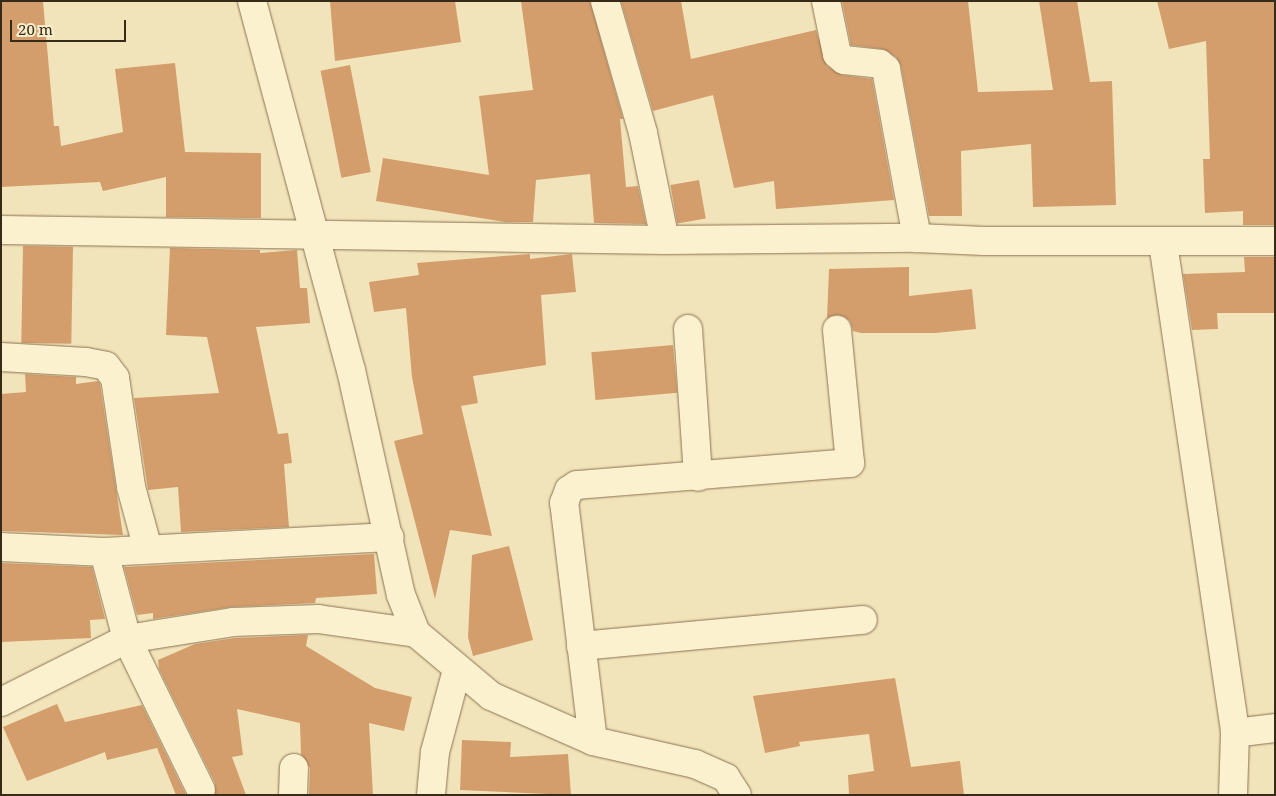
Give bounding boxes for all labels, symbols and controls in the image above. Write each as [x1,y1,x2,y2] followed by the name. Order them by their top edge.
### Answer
[12,10,129,42] scale bar
[18,19,53,39] text: 20 m

